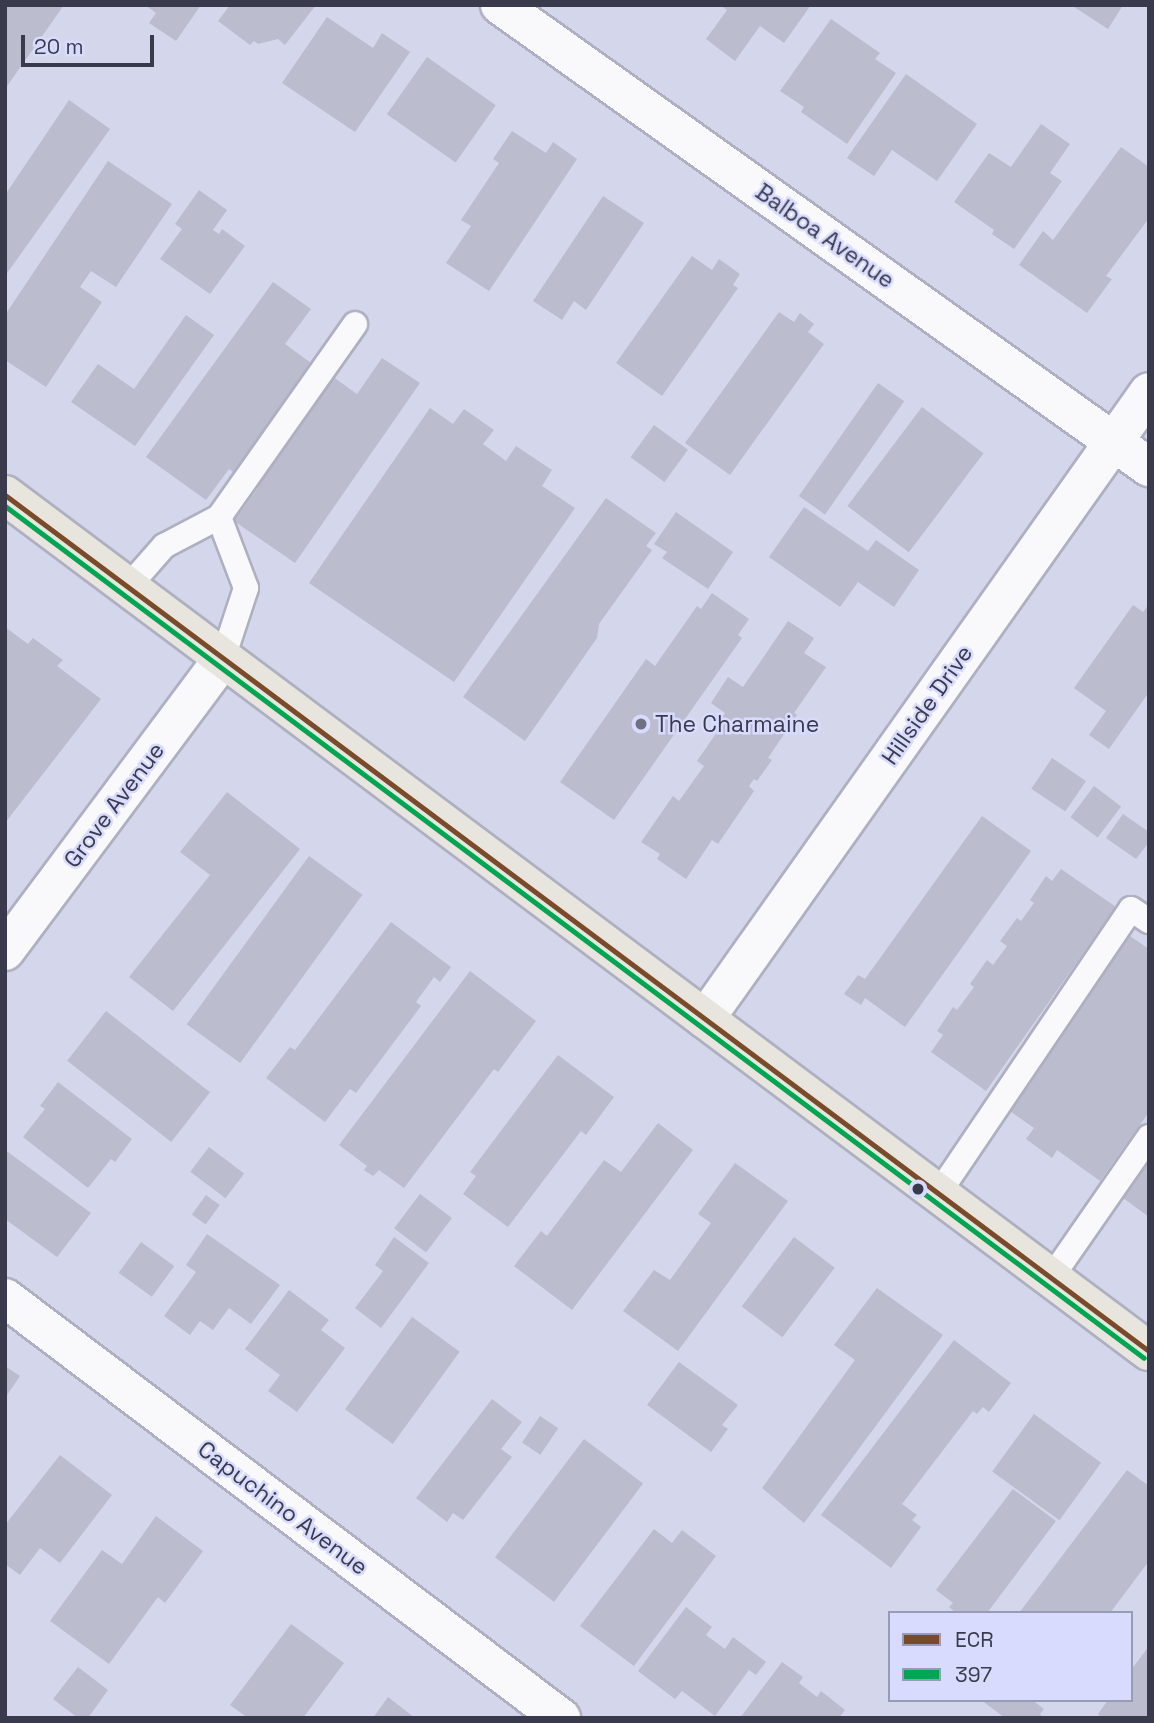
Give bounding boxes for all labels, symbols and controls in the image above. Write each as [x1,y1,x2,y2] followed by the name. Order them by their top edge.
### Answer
[24,21,158,65] scale bar
[34,33,84,60] text: 20 m
[750,178,900,294] street label: Balboa Avenue
[876,640,978,770] street label: Hillside Drive
[655,710,819,738] place label: The Charmaine
[633,716,649,732] marker: The Charmaine
[58,737,170,873] street label: Grove Avenue
[911,1182,925,1196] unlabelled marker
[193,1435,373,1581] street label: Capuchino Avenue
[888,1611,1133,1702] legend
[955,1626,994,1653] text: ECR
[955,1661,992,1688] text: 397

